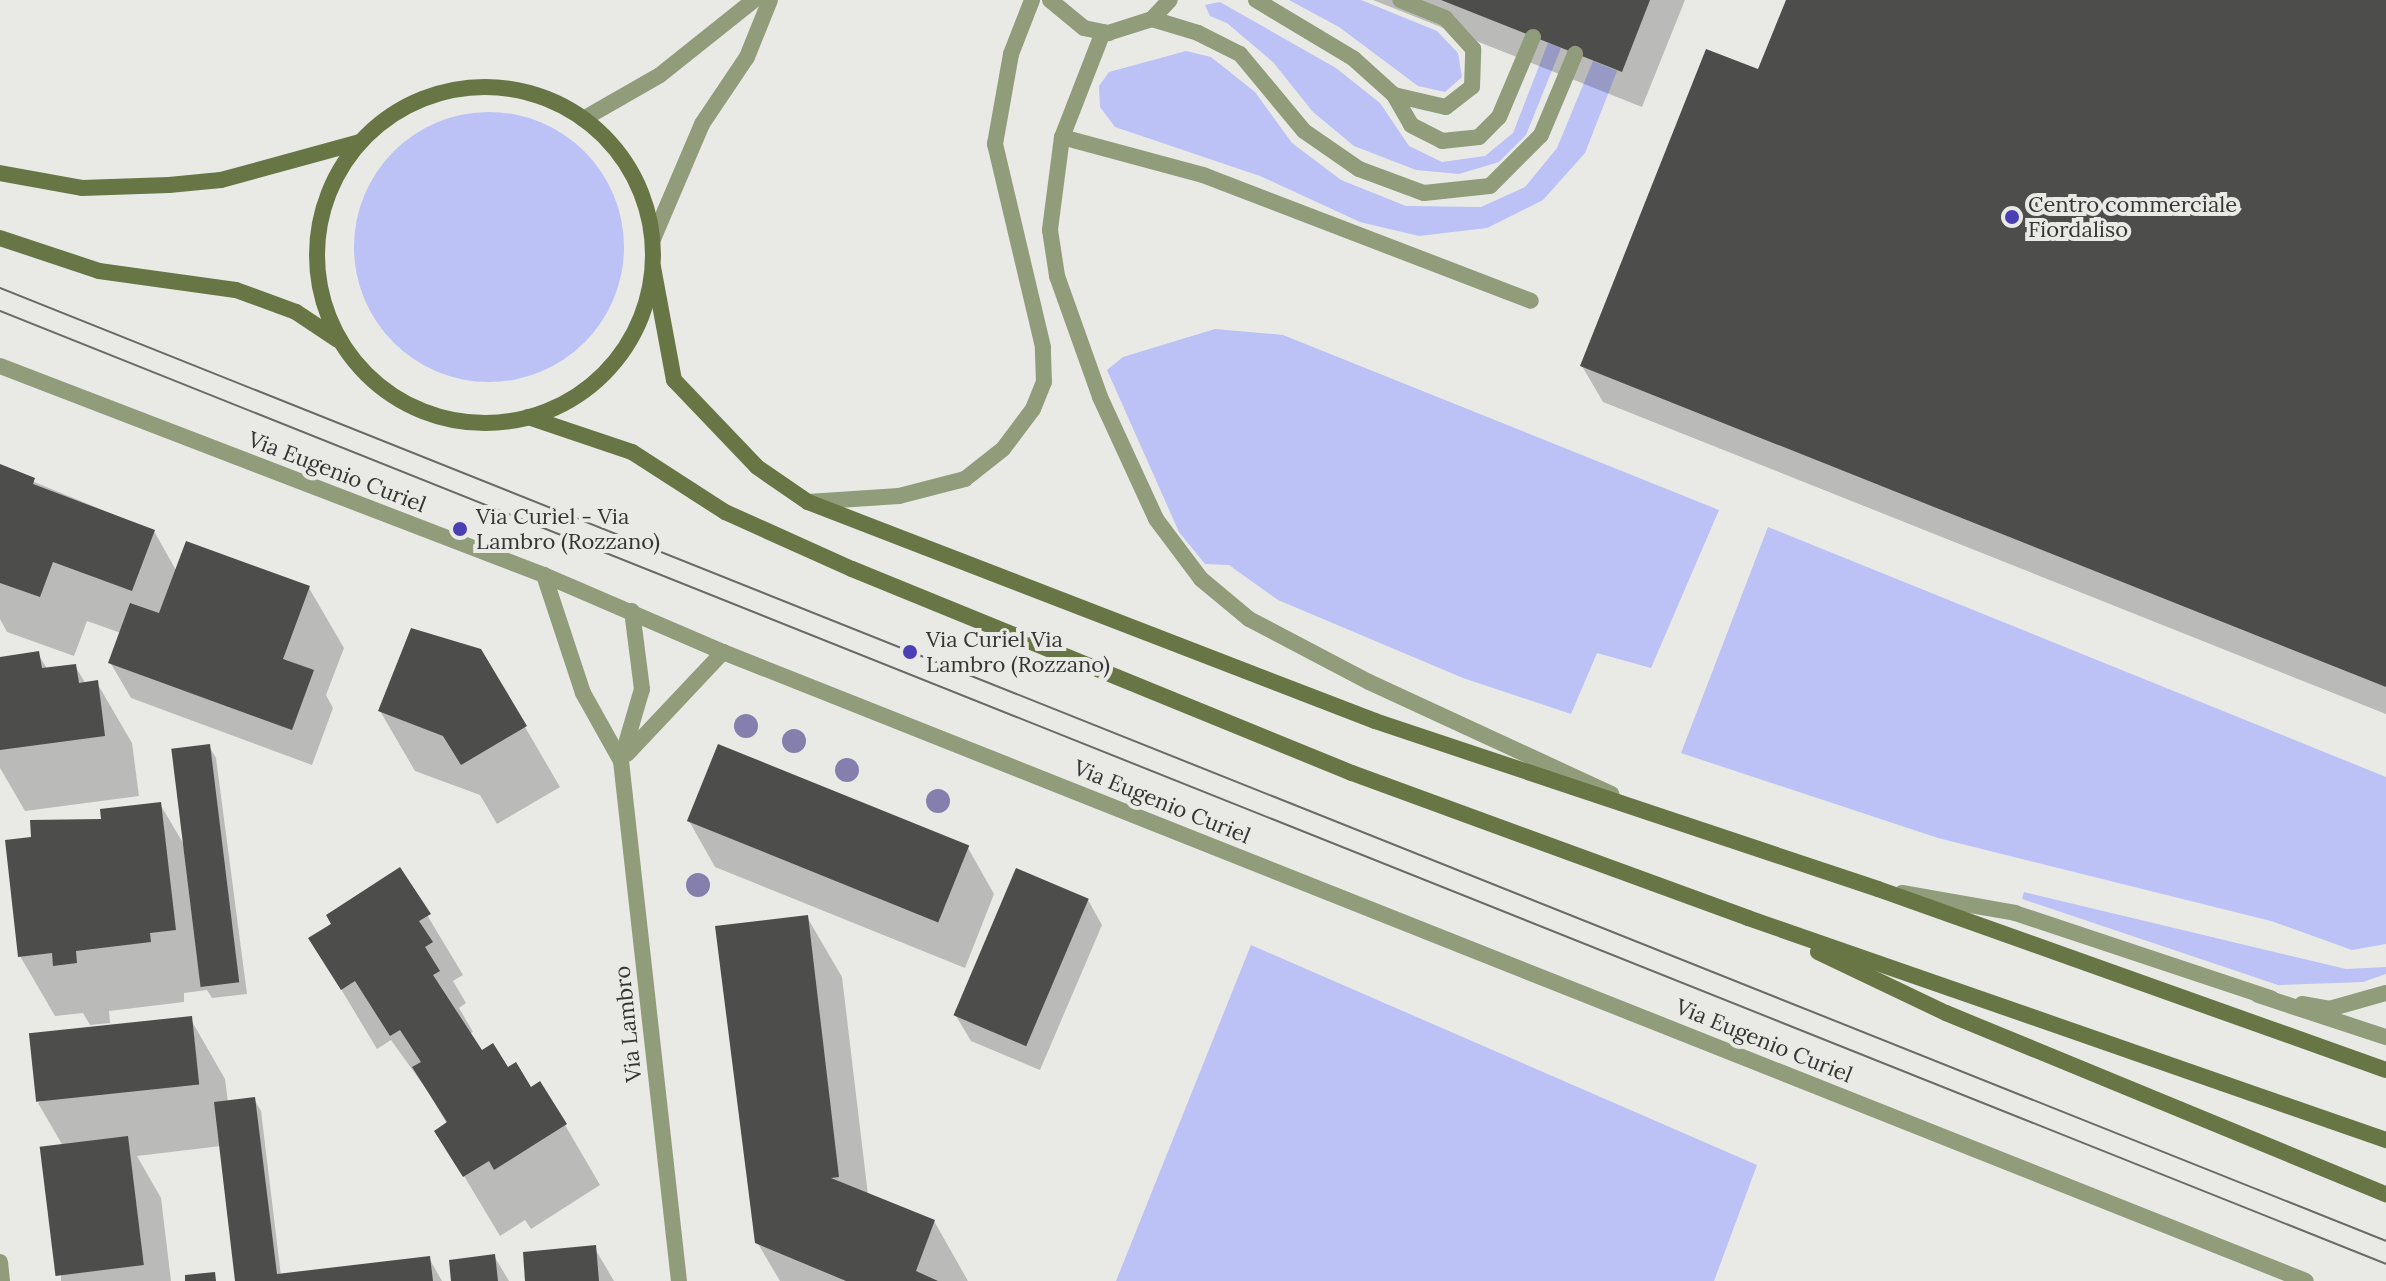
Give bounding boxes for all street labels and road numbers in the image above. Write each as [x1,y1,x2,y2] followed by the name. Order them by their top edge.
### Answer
[244,426,430,518] street label: Via Eugenio Curiel
[1070,754,1254,850] street label: Via Eugenio Curiel
[609,965,647,1083] street label: Via Lambro
[1672,993,1856,1089] street label: Via Eugenio Curiel

